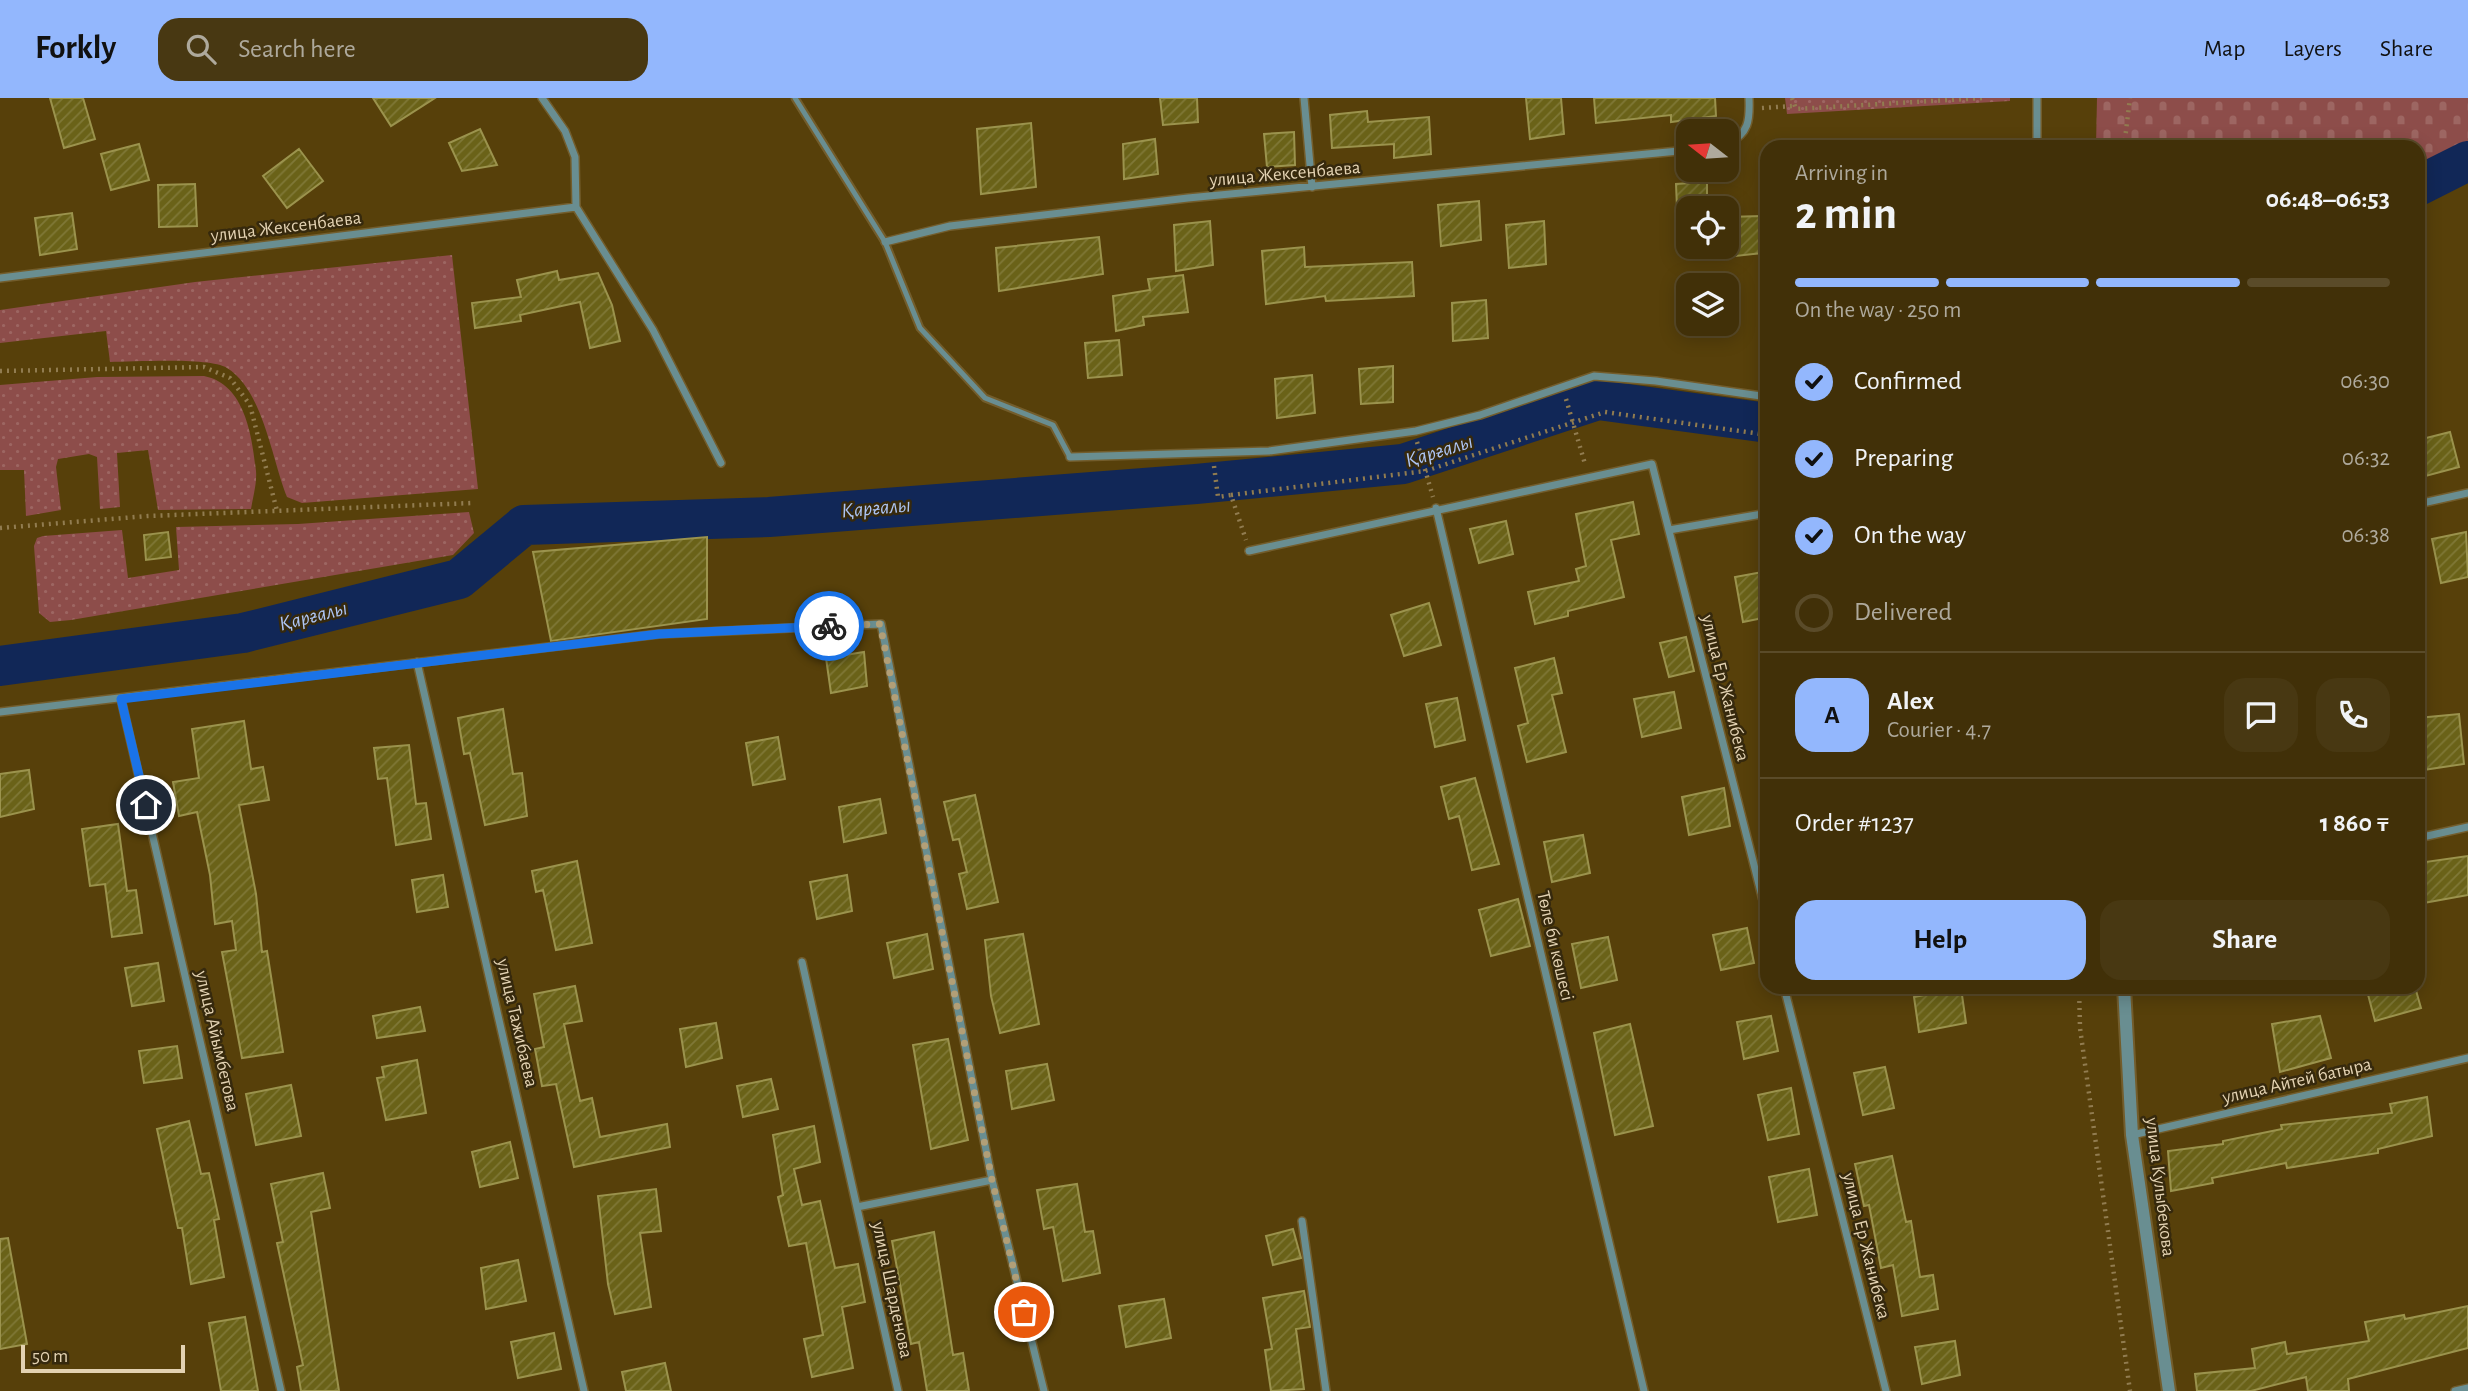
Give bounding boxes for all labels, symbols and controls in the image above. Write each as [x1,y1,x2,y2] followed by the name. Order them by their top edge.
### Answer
[158,18,648,81] search box
[182,30,220,68] icon: search
[35,32,116,65] text: Forkly
[238,36,356,62] text: Search here
[2203,37,2245,61] text: Map
[2283,37,2342,61] text: Layers
[2380,37,2433,61] text: Share
[1676,119,1740,182] north arrow
[1676,119,1739,336] map controls
[1208,158,1362,190] street label: улица Жексенбаева
[1795,162,1888,185] text: Arriving in
[2266,186,2390,212] text: 06:48–06:53
[1795,191,1897,237] text: 2 min
[1676,196,1739,259] button: locate
[209,208,363,246] street label: улица Жексенбаева
[1676,273,1739,336] button: layers
[1795,299,1962,322] text: On the way · 250 m
[1795,363,1833,401] icon: check
[1854,368,1962,394] text: Confirmed
[2340,370,2390,393] text: 06:30
[1403,431,1476,472] water label: Қарғалы
[1795,440,1833,478] icon: check
[1854,445,1953,471] text: Preparing
[2342,447,2390,470] text: 06:32
[841,495,912,522] water label: Қарғалы
[1795,517,1833,555] icon: check
[1854,522,1966,548] text: On the way
[2341,524,2390,547] text: 06:38
[794,591,864,661] courier
[277,597,349,636] water label: Қарғалы
[1854,599,1952,625] text: Delivered
[810,607,848,645] icon: bike
[1697,612,1752,763] street label: улица Ер Жанибека
[2224,678,2298,752] button: chat
[2316,678,2390,752] button: phone
[1887,688,1934,714] text: Alex
[1824,702,1840,728] text: A
[1887,719,1991,742] text: Courier · 4.7
[116,775,176,835] pin
[127,786,165,824] icon: home
[1795,810,1914,836] text: Order #1237
[2320,810,2390,836] text: 1 860 ₸
[1533,889,1577,1003] street label: Төле би көшесі
[1795,900,2086,980] button: Help
[2100,900,2390,980] button: Share
[493,956,541,1089] street label: улица Тажибаева
[191,968,242,1113] street label: улица Айымбетова
[2220,1055,2374,1108] street label: улица Айтей батыра
[2142,1115,2178,1258] street label: улица Кулыбекова
[1838,1170,1893,1321] street label: улица Ер Жанибека
[868,1219,916,1360] street label: улица Шарденова
[994,1282,1054,1342] pin
[1005,1293,1043,1331] icon: bag
[21,1342,186,1374] scale bar
[32,1347,68,1366] text: 50 m

